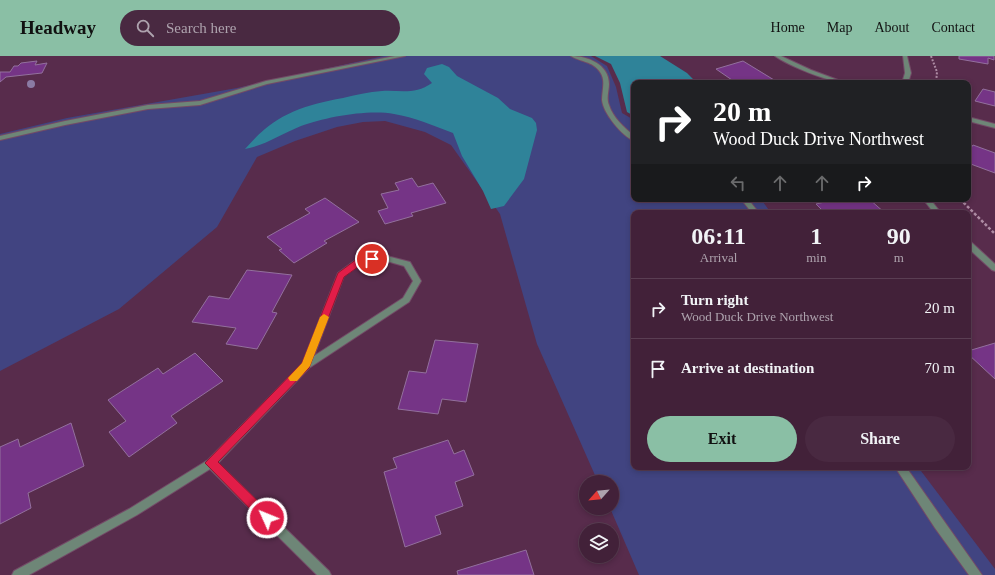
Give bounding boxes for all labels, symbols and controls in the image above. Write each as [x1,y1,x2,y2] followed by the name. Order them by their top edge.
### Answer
[120,10,400,46] search box
[20,17,96,38] text: Headway
[134,17,156,39] icon: search
[166,20,236,36] text: Search here
[771,20,805,35] text: Home
[827,20,852,35] text: Map
[874,20,909,35] text: About
[931,20,975,35] text: Contact
[647,96,699,148] icon: right
[713,96,771,127] text: 20 m
[713,129,924,149] text: Wood Duck Drive Northwest
[727,172,749,194] icon: left
[769,172,791,194] icon: ahead
[811,172,833,194] icon: ahead
[853,172,875,194] icon: right
[691,223,746,249] text: 06:11
[810,223,822,249] text: 1
[887,223,911,249] text: 90
[355,242,389,276] pin
[361,248,383,270] icon: arrive
[700,250,737,265] text: Arrival
[806,250,826,265] text: min
[894,250,904,265] text: m
[681,292,748,308] text: Turn right
[647,298,669,320] icon: right
[925,300,955,316] text: 20 m
[681,309,833,324] text: Wood Duck Drive Northwest
[647,358,669,380] icon: arrive
[681,360,814,376] text: Arrive at destination
[925,360,955,376] text: 70 m
[647,416,797,462] button: Exit
[805,416,955,462] button: Share
[579,475,619,515] north arrow
[579,475,619,563] map controls
[246,497,288,539] position arrow
[579,523,619,563] button: layers

